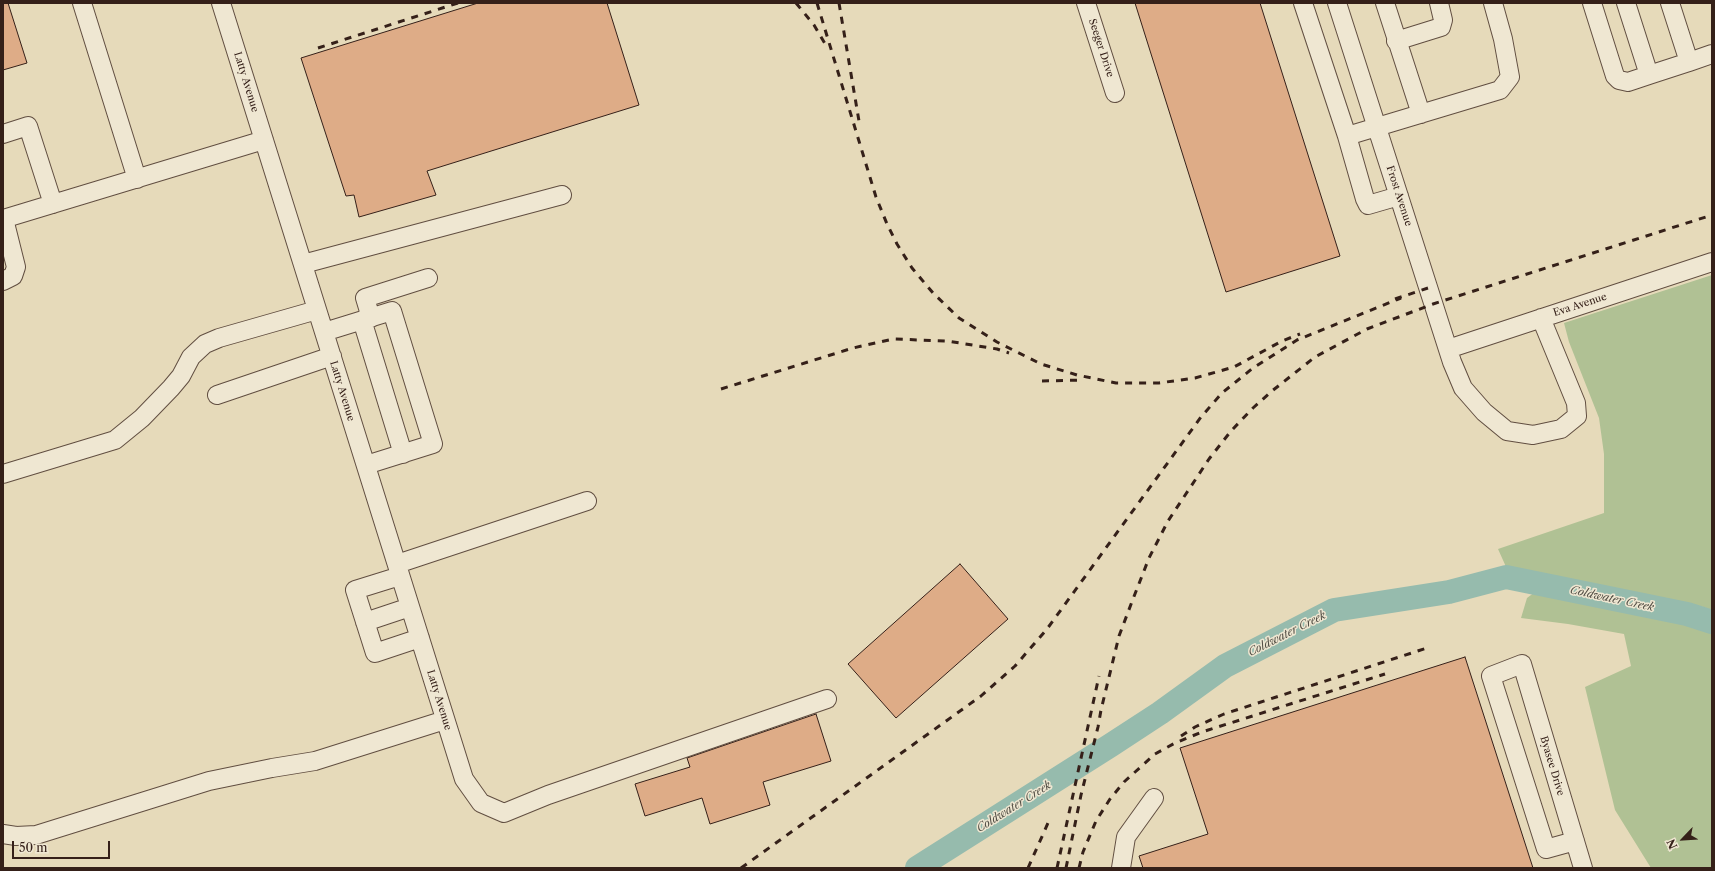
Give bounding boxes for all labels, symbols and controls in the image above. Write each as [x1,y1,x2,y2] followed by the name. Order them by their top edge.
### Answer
[1086,17,1116,79] street label: Seeger Drive
[231,50,261,114] street label: Latty Avenue
[1384,164,1414,228] street label: Frost Avenue
[1552,291,1608,319] street label: Eva Avenue
[327,359,357,423] street label: Latty Avenue
[1569,584,1655,614] water label: Coldwater Creek
[1246,609,1328,659] water label: Coldwater Creek
[424,668,454,732] street label: Latty Avenue
[1537,735,1567,797] street label: Byasee Drive
[974,779,1054,835] water label: Coldwater Creek
[1663,819,1703,859] north arrow
[14,833,112,859] scale bar
[1664,837,1680,851] text: N
[19,840,48,855] text: 50 m

